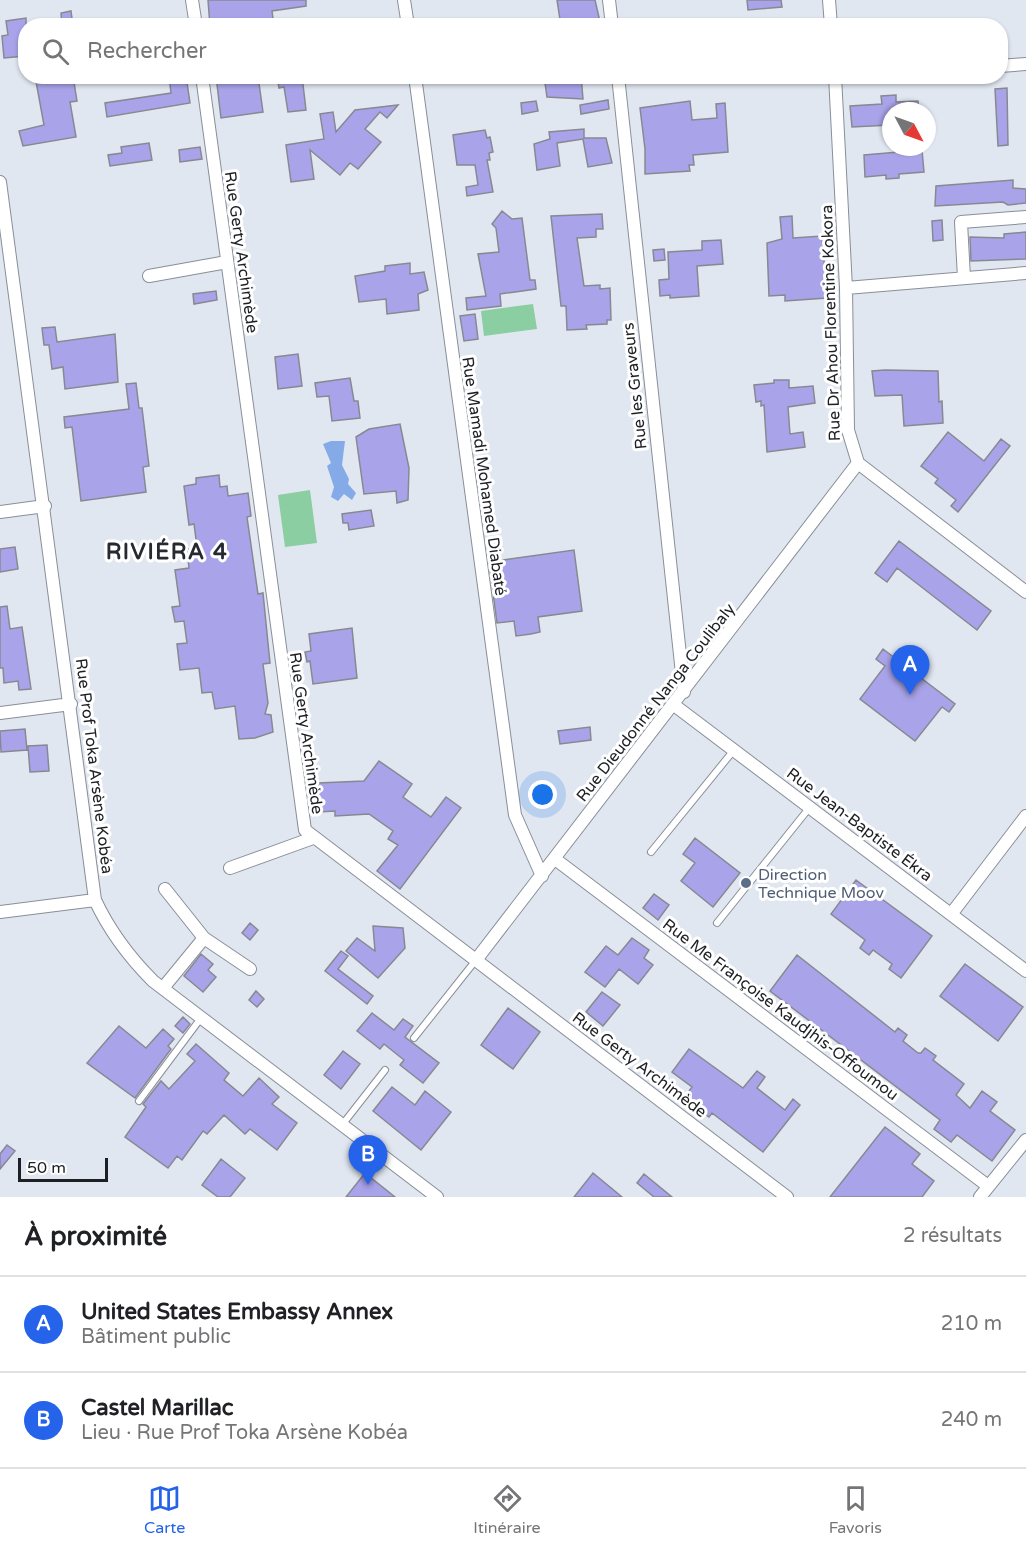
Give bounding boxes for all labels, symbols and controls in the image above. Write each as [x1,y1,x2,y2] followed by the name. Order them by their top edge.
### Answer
[18,18,1008,84] search box
[39,35,72,68] icon: search
[87,38,207,64] text: Rechercher
[882,102,936,156] north arrow
[220,170,262,334] street label: Rue Gerty Archimède
[817,204,845,441] street label: Rue Dr Ahou Florentine Kokora
[618,322,652,450] street label: Rue les Graveurs
[457,355,511,597] street label: Rue Mamadi Mohamed Diabaté
[106,538,228,565] district label: RIVIÉRA 4
[572,599,740,806] street label: Rue Dieudonné Nanga Coulibaly
[890,646,930,695] pin: A
[285,651,327,815] street label: Rue Gerty Archimède
[71,657,117,875] street label: Rue Prof Toka Arsène Kobéa
[783,763,936,886] street label: Rue Jean-Baptiste Ékra
[528,780,557,809] your location
[758,865,884,903] place label: Direction Technique Moov
[739,876,753,890] marker: Direction Technique Moov
[659,915,902,1105] street label: Rue Me Françoise Kaudjhis-Offoumou
[568,1008,711,1122] street label: Rue Gerty Archimède
[348,1136,388,1185] pin: B
[18,1155,108,1182] scale bar
[27,1158,66,1178] text: 50 m
[24,1221,167,1252] text: À proximité
[903,1224,1002,1248] text: 2 résultats
[81,1299,393,1325] text: United States Embassy Annex
[36,1312,51,1336] text: A
[941,1312,1002,1336] text: 210 m
[81,1325,231,1349] text: Bâtiment public
[81,1395,234,1421] text: Castel Marillac
[37,1408,50,1432] text: B
[941,1408,1002,1432] text: 240 m
[81,1421,408,1445] text: Lieu · Rue Prof Toka Arsène Kobéa
[144,1482,185,1538] tab: Carte
[473,1482,541,1538] tab: Itinéraire
[829,1482,882,1538] tab: Favoris

